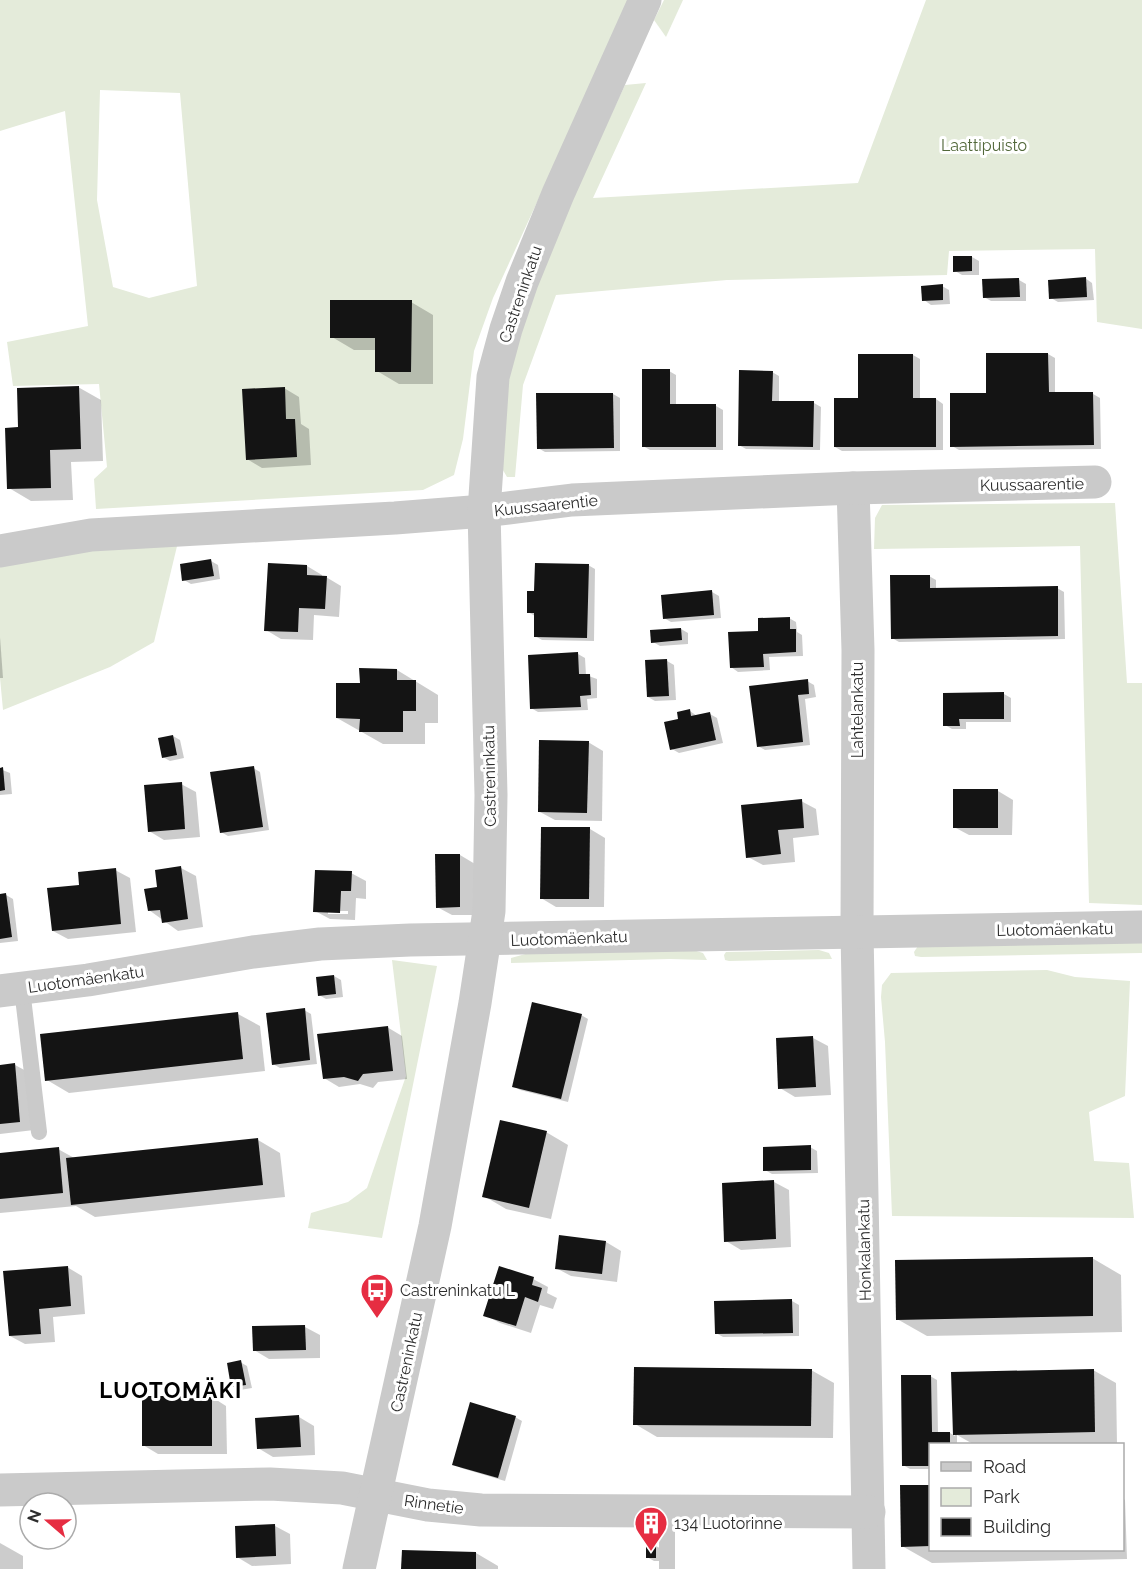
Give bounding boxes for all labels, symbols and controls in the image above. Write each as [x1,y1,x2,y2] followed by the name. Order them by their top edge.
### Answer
[941,136,1027,155] park label: Laattipuisto
[495,243,546,345] street label: Castreninkatu
[980,474,1084,495] street label: Kuussaarentie
[493,491,599,520] street label: Kuussaarentie
[848,662,867,758] street label: Lahtelankatu
[479,725,500,827] street label: Castreninkatu
[996,919,1114,940] street label: Luotomäenkatu
[510,927,628,950] street label: Luotomäenkatu
[27,962,145,997] street label: Luotomäenkatu
[854,1199,875,1301] street label: Honkalankatu
[359,1272,395,1319] bus stop icon: Castreninkatu L
[400,1281,516,1300] place label: Castreninkatu L
[387,1310,426,1414] street label: Castreninkatu
[99,1377,243,1403] district label: LUOTOMÄKI
[929,1443,1124,1551] legend
[983,1456,1026,1477] text: Road
[983,1486,1020,1507] text: Park
[18,1491,78,1551] north arrow
[403,1491,465,1518] street label: Rinnetie
[633,1505,669,1552] building icon: 134 Luotorinne
[23,1507,45,1525] text: N
[674,1514,782,1533] place label: 134 Luotorinne
[983,1516,1051,1537] text: Building

